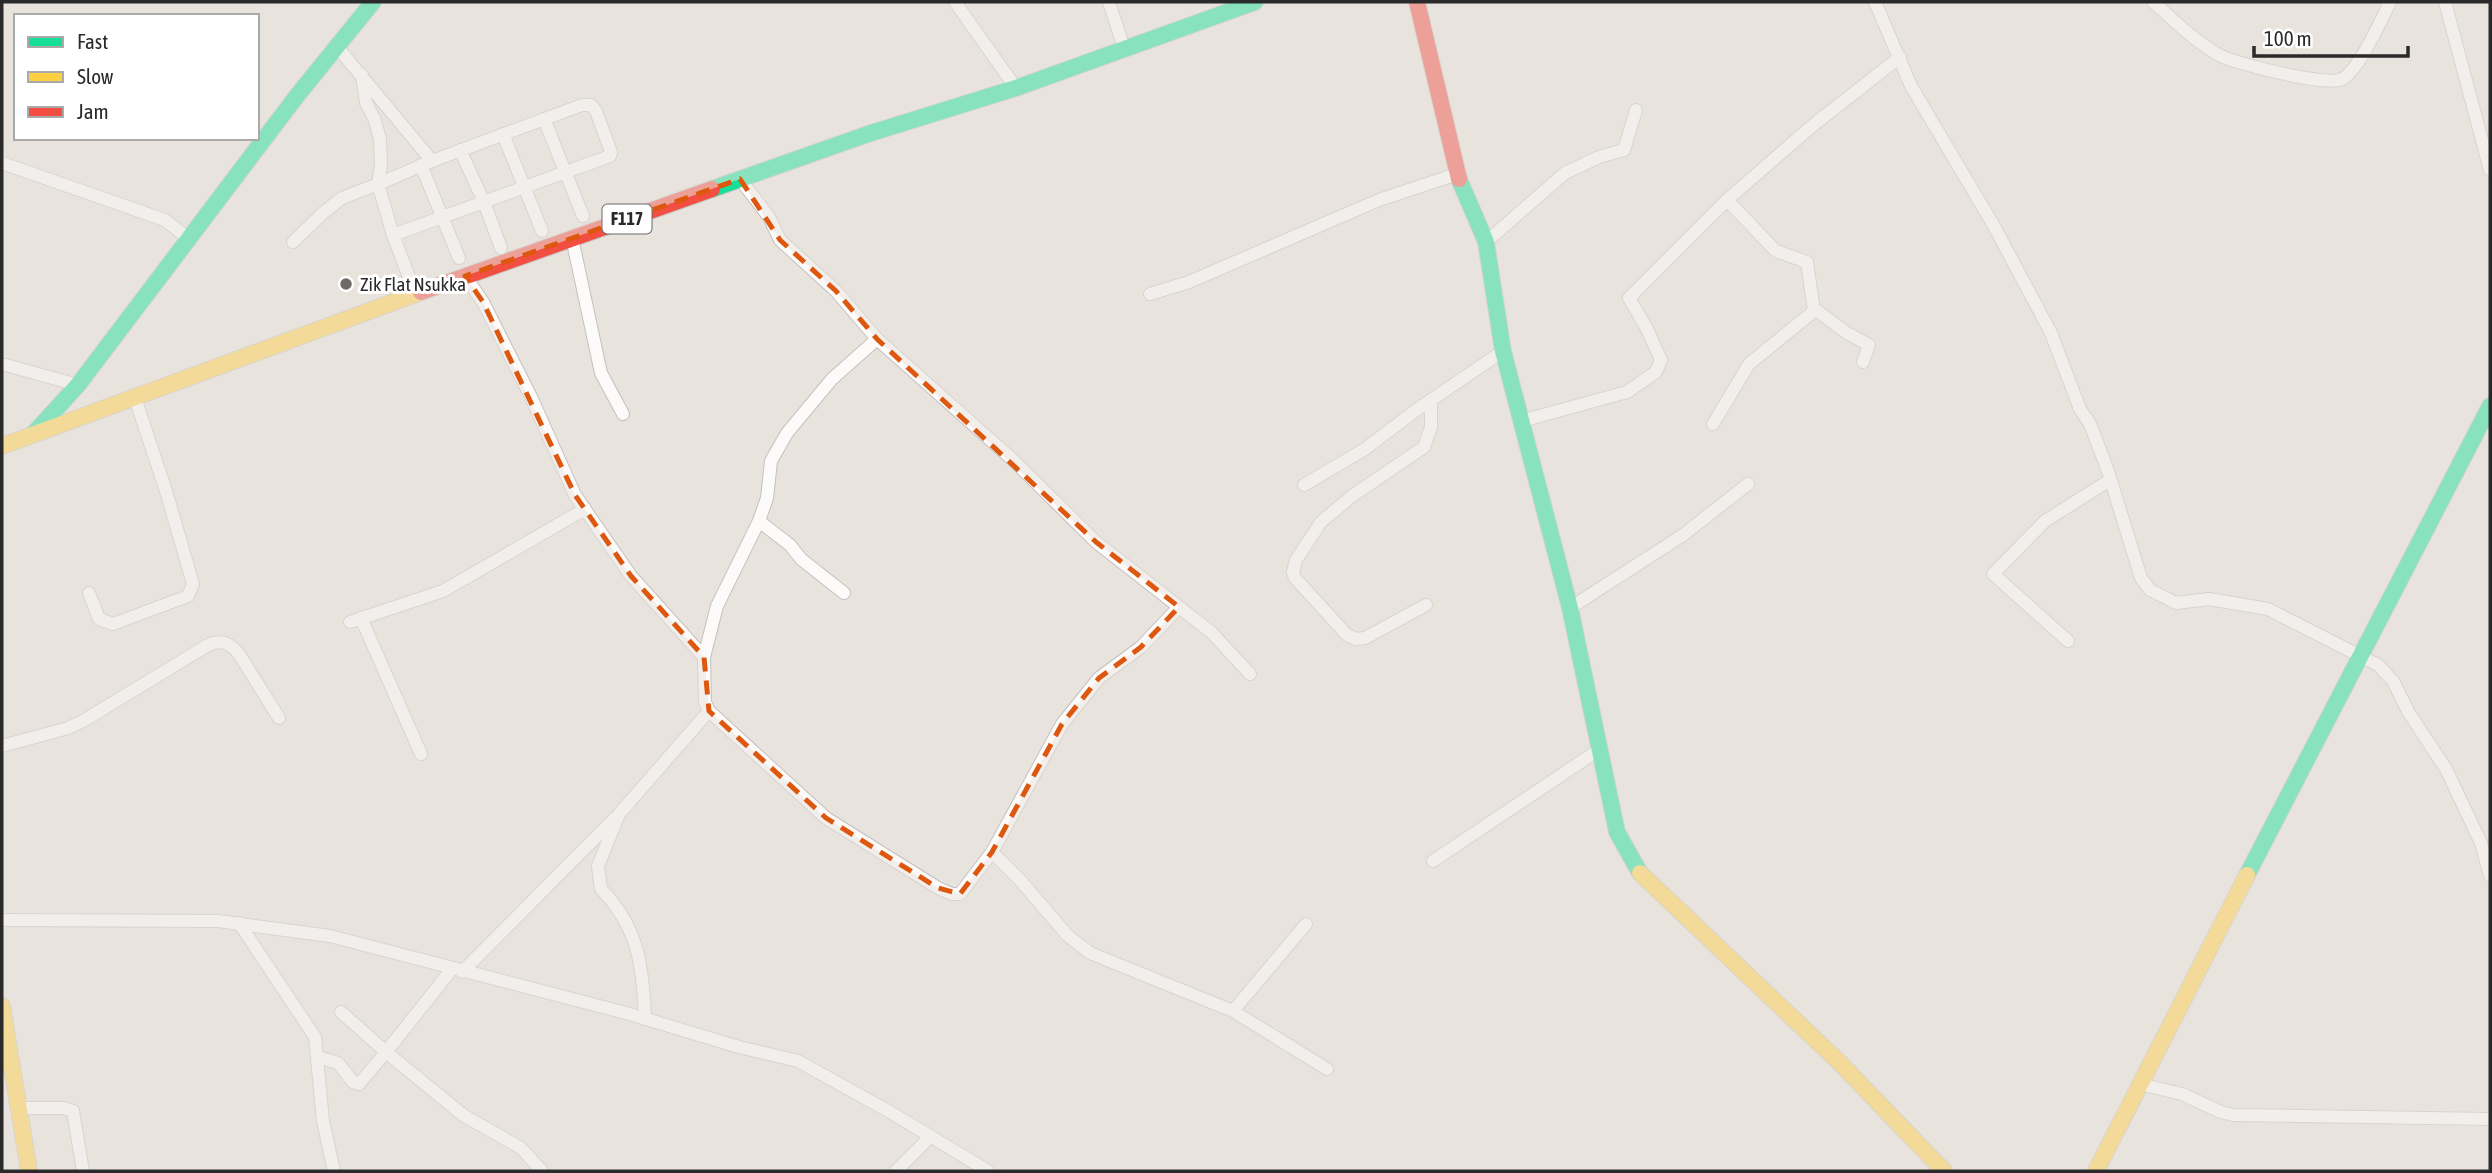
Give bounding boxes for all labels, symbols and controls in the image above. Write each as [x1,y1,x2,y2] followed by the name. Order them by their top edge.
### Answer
[14,14,259,140] legend
[2254,14,2408,58] scale bar
[2264,26,2312,50] text: 100 m
[77,29,108,53] text: Fast
[77,64,114,88] text: Slow
[77,99,109,123] text: Jam
[602,204,652,233] road number: F117
[360,273,466,295] place label: Zik Flat Nsukka
[338,276,354,292] marker: Zik Flat Nsukka

